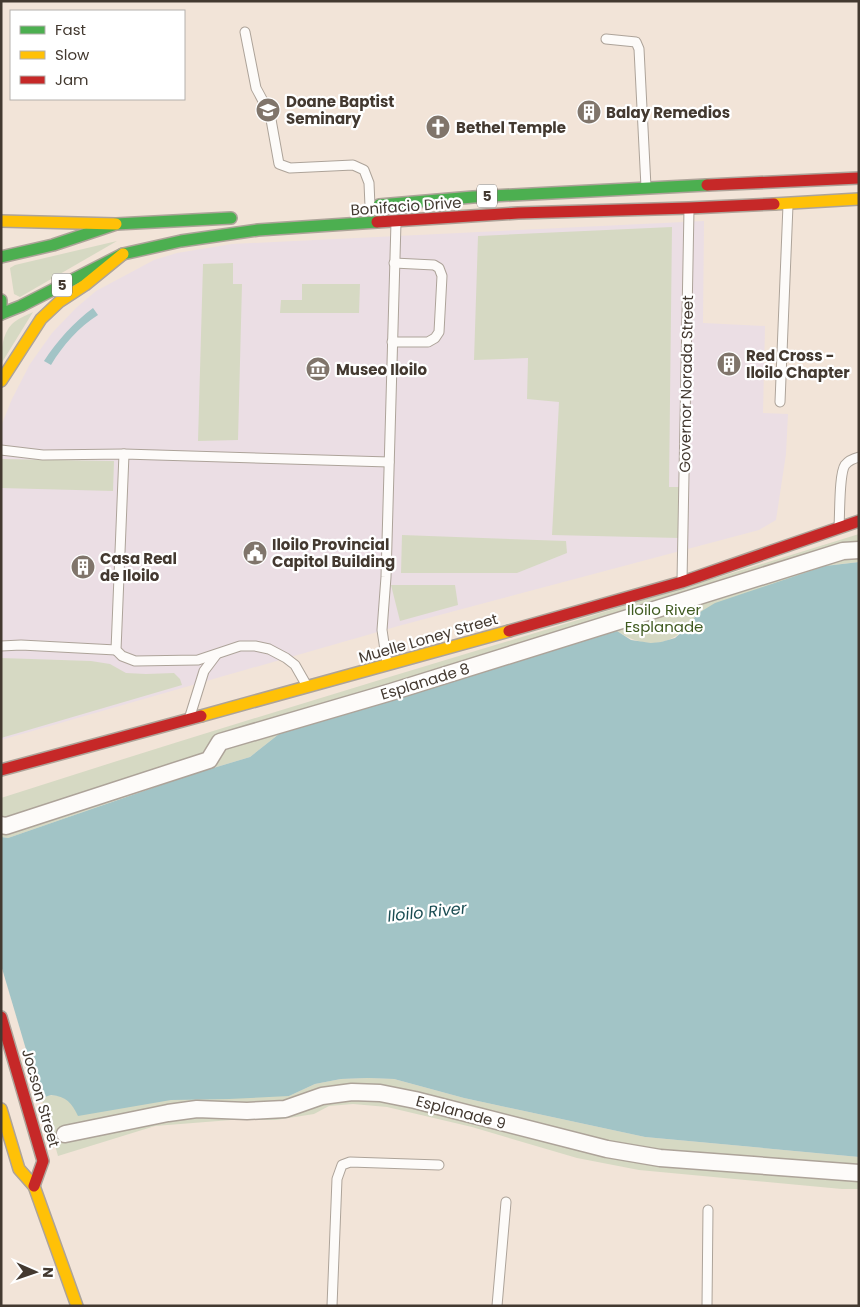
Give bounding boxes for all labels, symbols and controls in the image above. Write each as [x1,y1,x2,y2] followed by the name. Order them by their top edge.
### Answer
[10,10,185,100] legend
[55,19,86,40] text: Fast
[55,44,90,65] text: Slow
[55,69,89,90] text: Jam
[286,91,394,129] place label: Doane Baptist Seminary
[255,97,281,123] school or university icon: Doane Baptist Seminary
[576,99,602,125] building icon: Balay Remedios
[606,102,730,123] place label: Balay Remedios
[425,114,451,140] church icon: Bethel Temple
[456,117,566,138] place label: Bethel Temple
[477,185,497,208] road number: 5
[350,192,462,220] street label: Bonifacio Drive
[52,274,72,296] road number: 5
[674,295,698,473] street label: Governor Norada Street
[746,345,850,383] place label: Red Cross - Iloilo Chapter
[716,351,742,377] building icon: Red Cross - Iloilo Chapter
[305,356,331,382] museum icon: Museo Iloilo
[336,359,427,380] place label: Museo Iloilo
[272,534,395,572] place label: Iloilo Provincial Capitol Building
[242,540,268,566] public building icon: Iloilo Provincial Capitol Building
[100,548,177,586] place label: Casa Real de Iloilo
[70,554,96,580] building icon: Casa Real de Iloilo
[625,599,703,637] park label: Iloilo River Esplanade
[356,608,500,668] street label: Muelle Loney Street
[378,657,472,705] street label: Esplanade 8
[386,896,469,928] water label: Iloilo River
[17,1046,65,1150] street label: Jocson Street
[414,1090,508,1134] street label: Esplanade 9
[10,1247,60,1297] north arrow
[38,1267,58,1278] text: N

